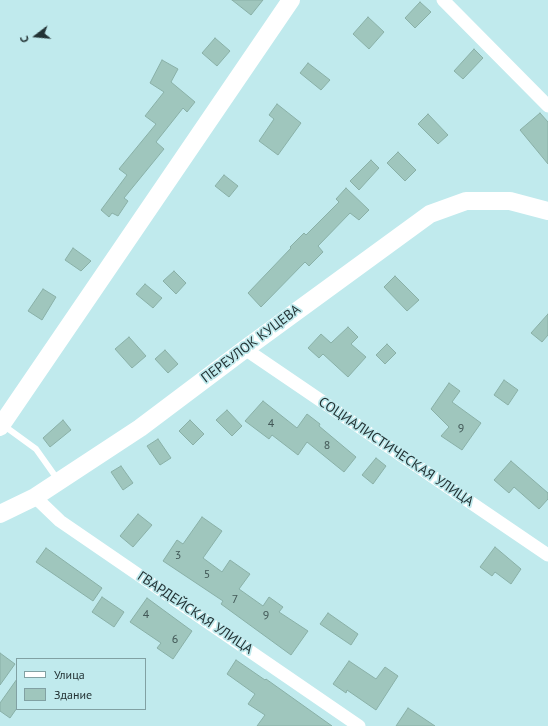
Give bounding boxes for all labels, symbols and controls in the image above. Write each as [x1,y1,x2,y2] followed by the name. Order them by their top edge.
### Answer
[16,16,56,56] north arrow
[17,34,32,44] text: С
[198,301,304,387] street label: ПЕРЕУЛОК КУЦЕВА
[315,394,477,510] street label: СОЦИАЛИСТИЧЕСКАЯ УЛИЦА
[268,417,274,431] house number: 4
[458,422,464,436] house number: 9
[324,439,330,453] house number: 8
[175,549,181,563] house number: 3
[134,568,256,658] street label: ГВАРДЕЙСКАЯ УЛИЦА
[204,568,210,582] house number: 5
[232,593,238,607] house number: 7
[143,608,149,622] house number: 4
[263,609,269,623] house number: 9
[172,633,178,647] house number: 6
[16,658,146,710] legend
[54,667,85,682] text: Улица
[54,687,92,702] text: Здание

